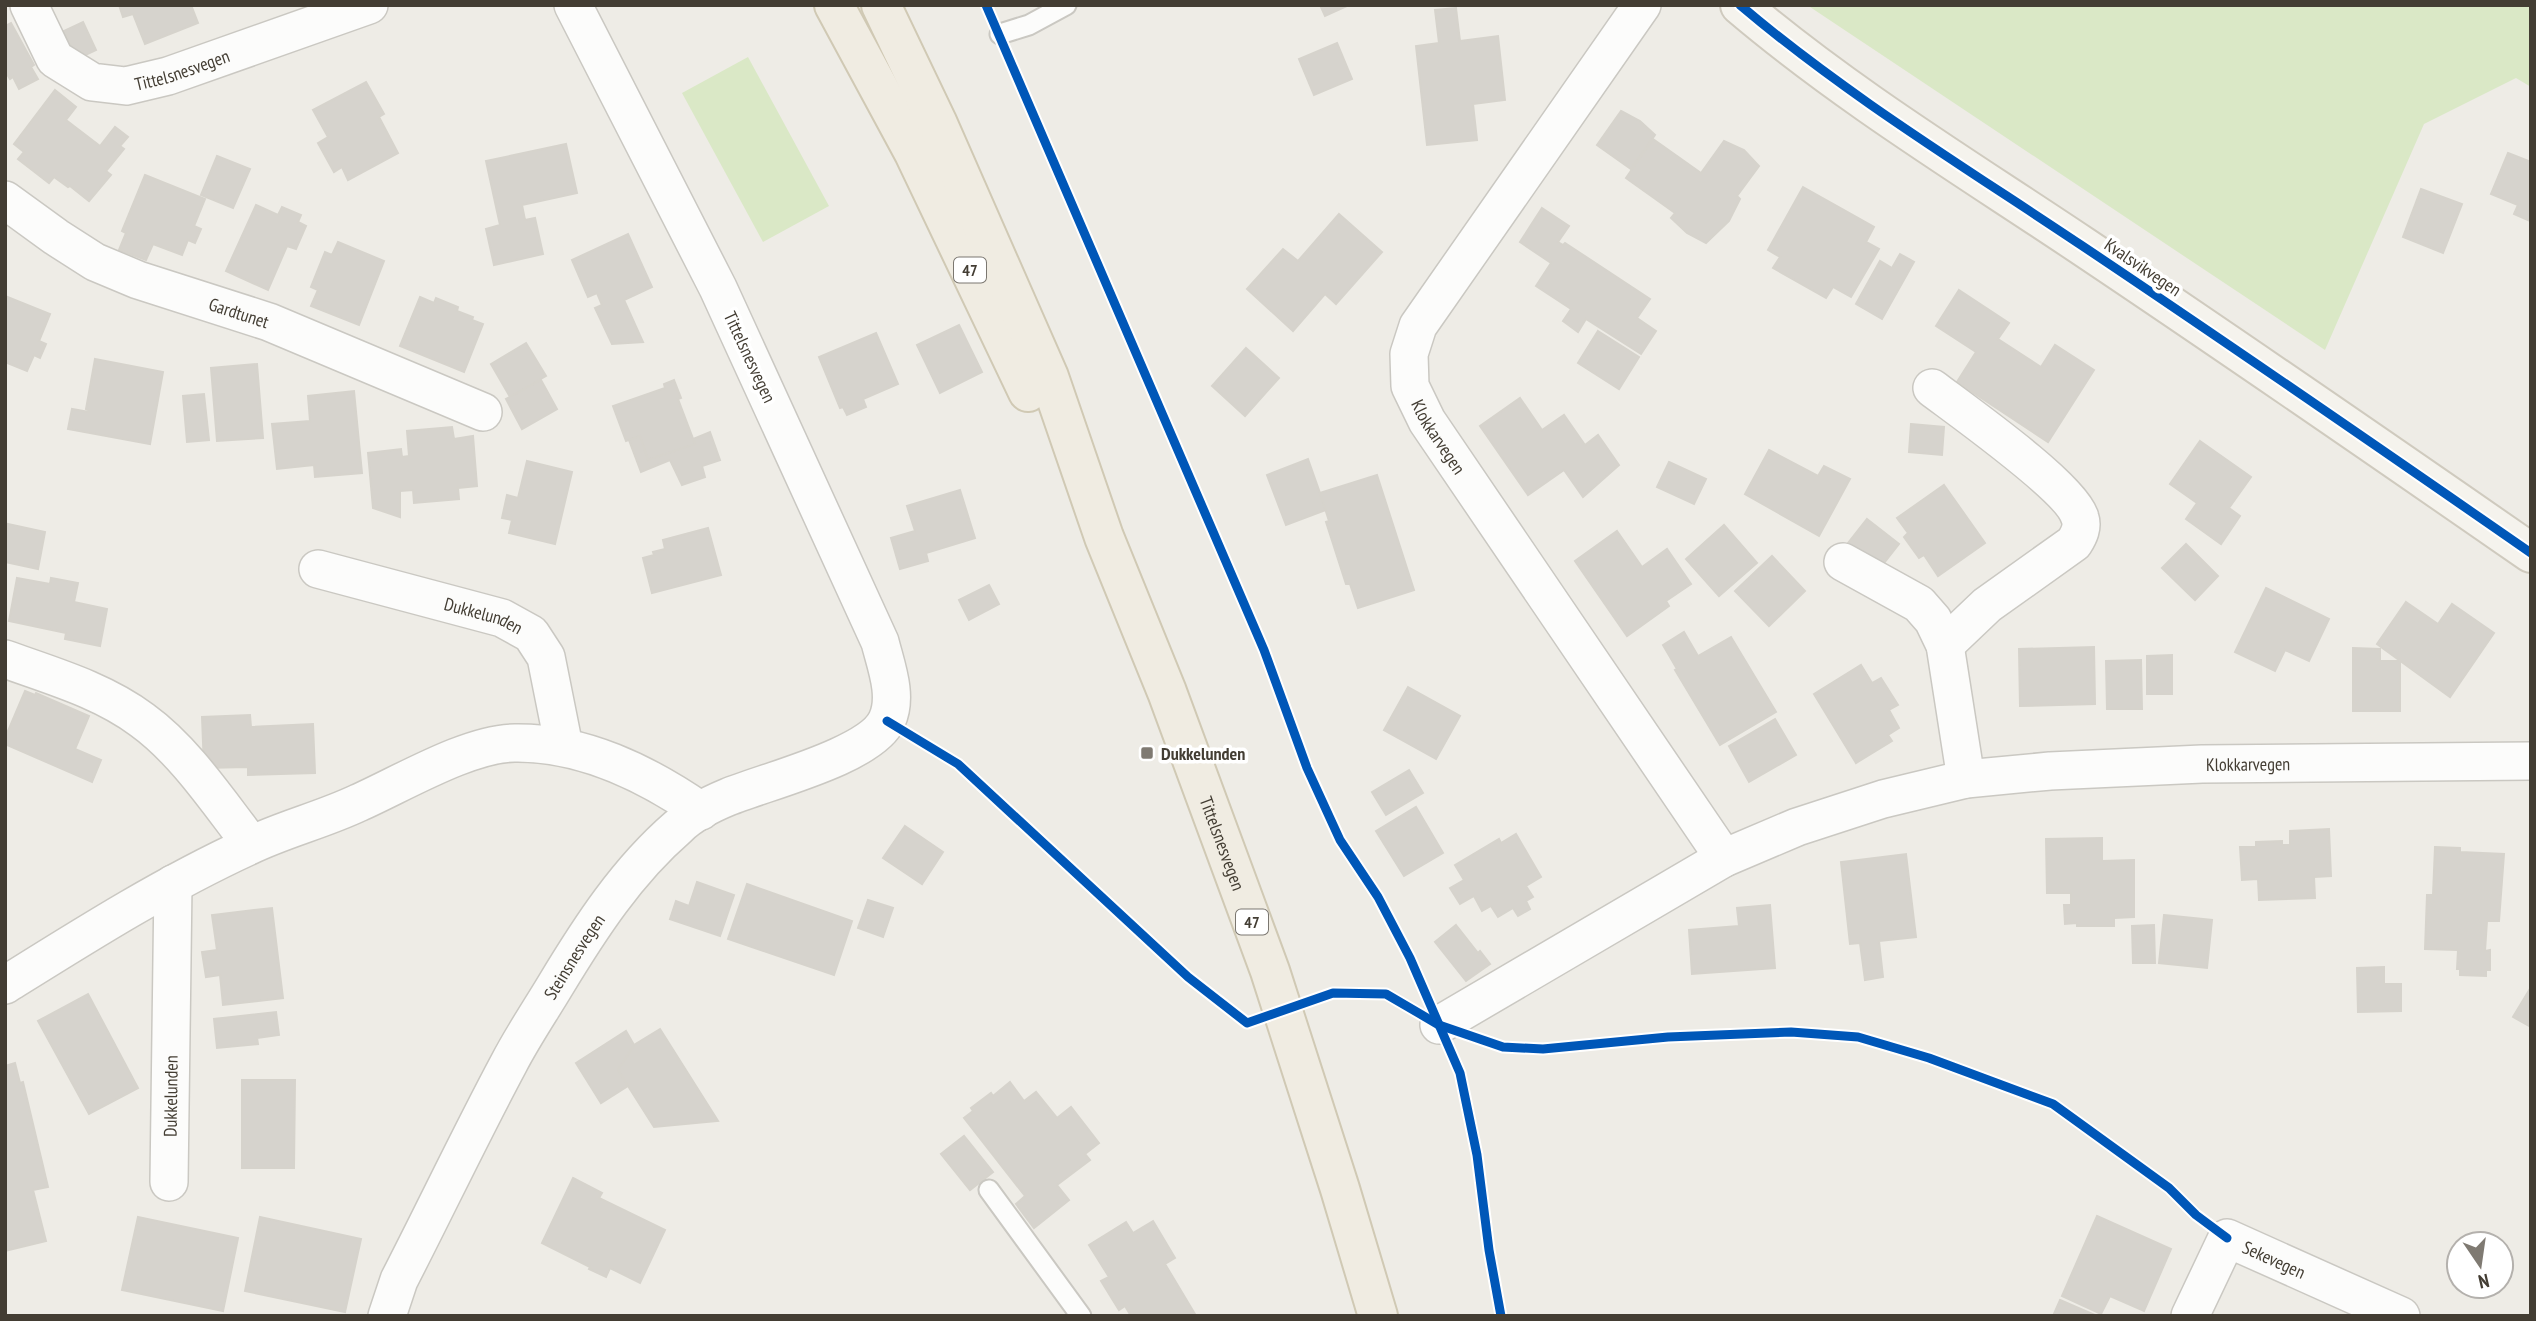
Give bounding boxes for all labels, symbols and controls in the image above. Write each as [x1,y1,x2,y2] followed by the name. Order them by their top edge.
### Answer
[132,44,232,95] street label: Tittelsnesvegen
[2100,233,2186,301] street label: Kvalsvikvegen
[954,258,986,282] road number: 47
[206,292,272,333] street label: Gardtunet
[719,308,781,406] street label: Tittelsnesvegen
[1407,395,1471,478] street label: Klokkarvegen
[442,592,527,639] street label: Dukkelunden
[1161,742,1245,765] place label: Dukkelunden
[1139,745,1155,761] marker: Dukkelunden
[2206,752,2290,775] street label: Klokkarvegen
[1195,793,1251,893] street label: Tittelsnesvegen
[538,909,609,1003] street label: Steinsnesvegen
[1236,910,1268,934] road number: 47
[158,1055,182,1137] street label: Dukkelunden
[2445,1230,2515,1300] north arrow
[2239,1235,2309,1283] street label: Sekevegen
[2476,1269,2492,1294] text: N

